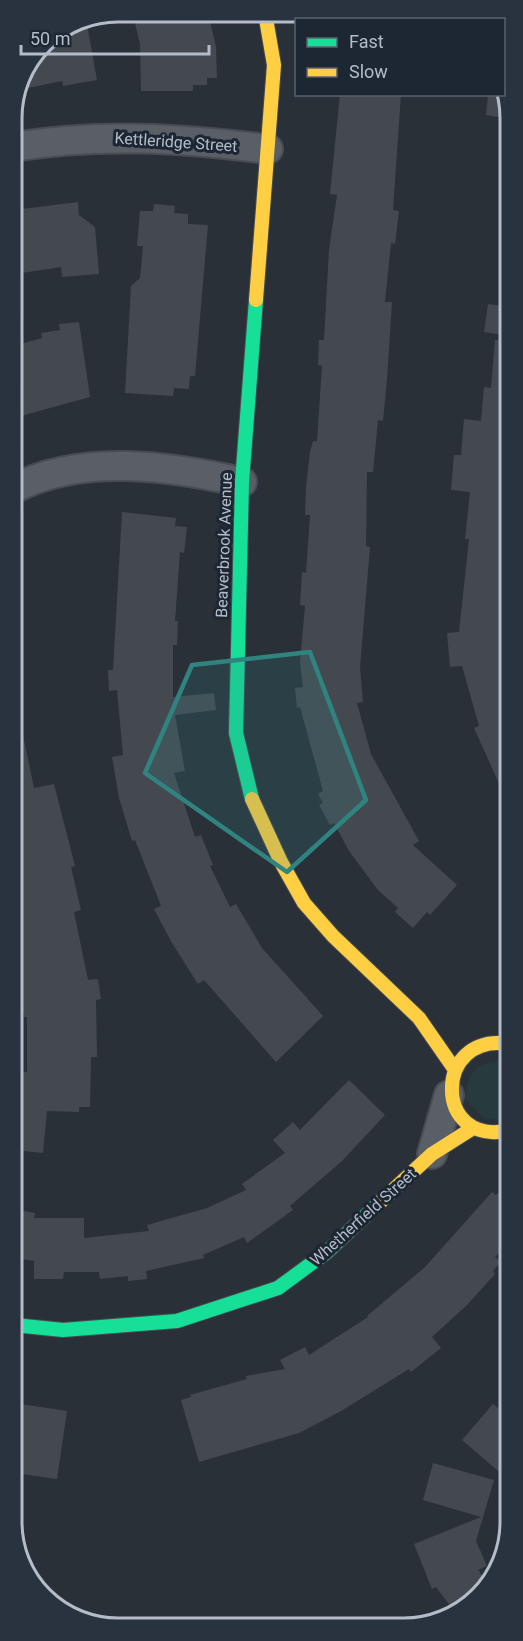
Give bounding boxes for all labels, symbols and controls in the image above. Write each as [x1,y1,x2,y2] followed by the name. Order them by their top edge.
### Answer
[21,18,208,56] scale bar
[295,18,505,96] legend
[30,28,70,49] text: 50 m
[349,31,384,52] text: Fast
[349,61,388,82] text: Slow
[114,128,238,156] street label: Kettleridge Street
[212,472,236,618] street label: Beaverbrook Avenue
[306,1164,420,1270] street label: Whetherfield Street

